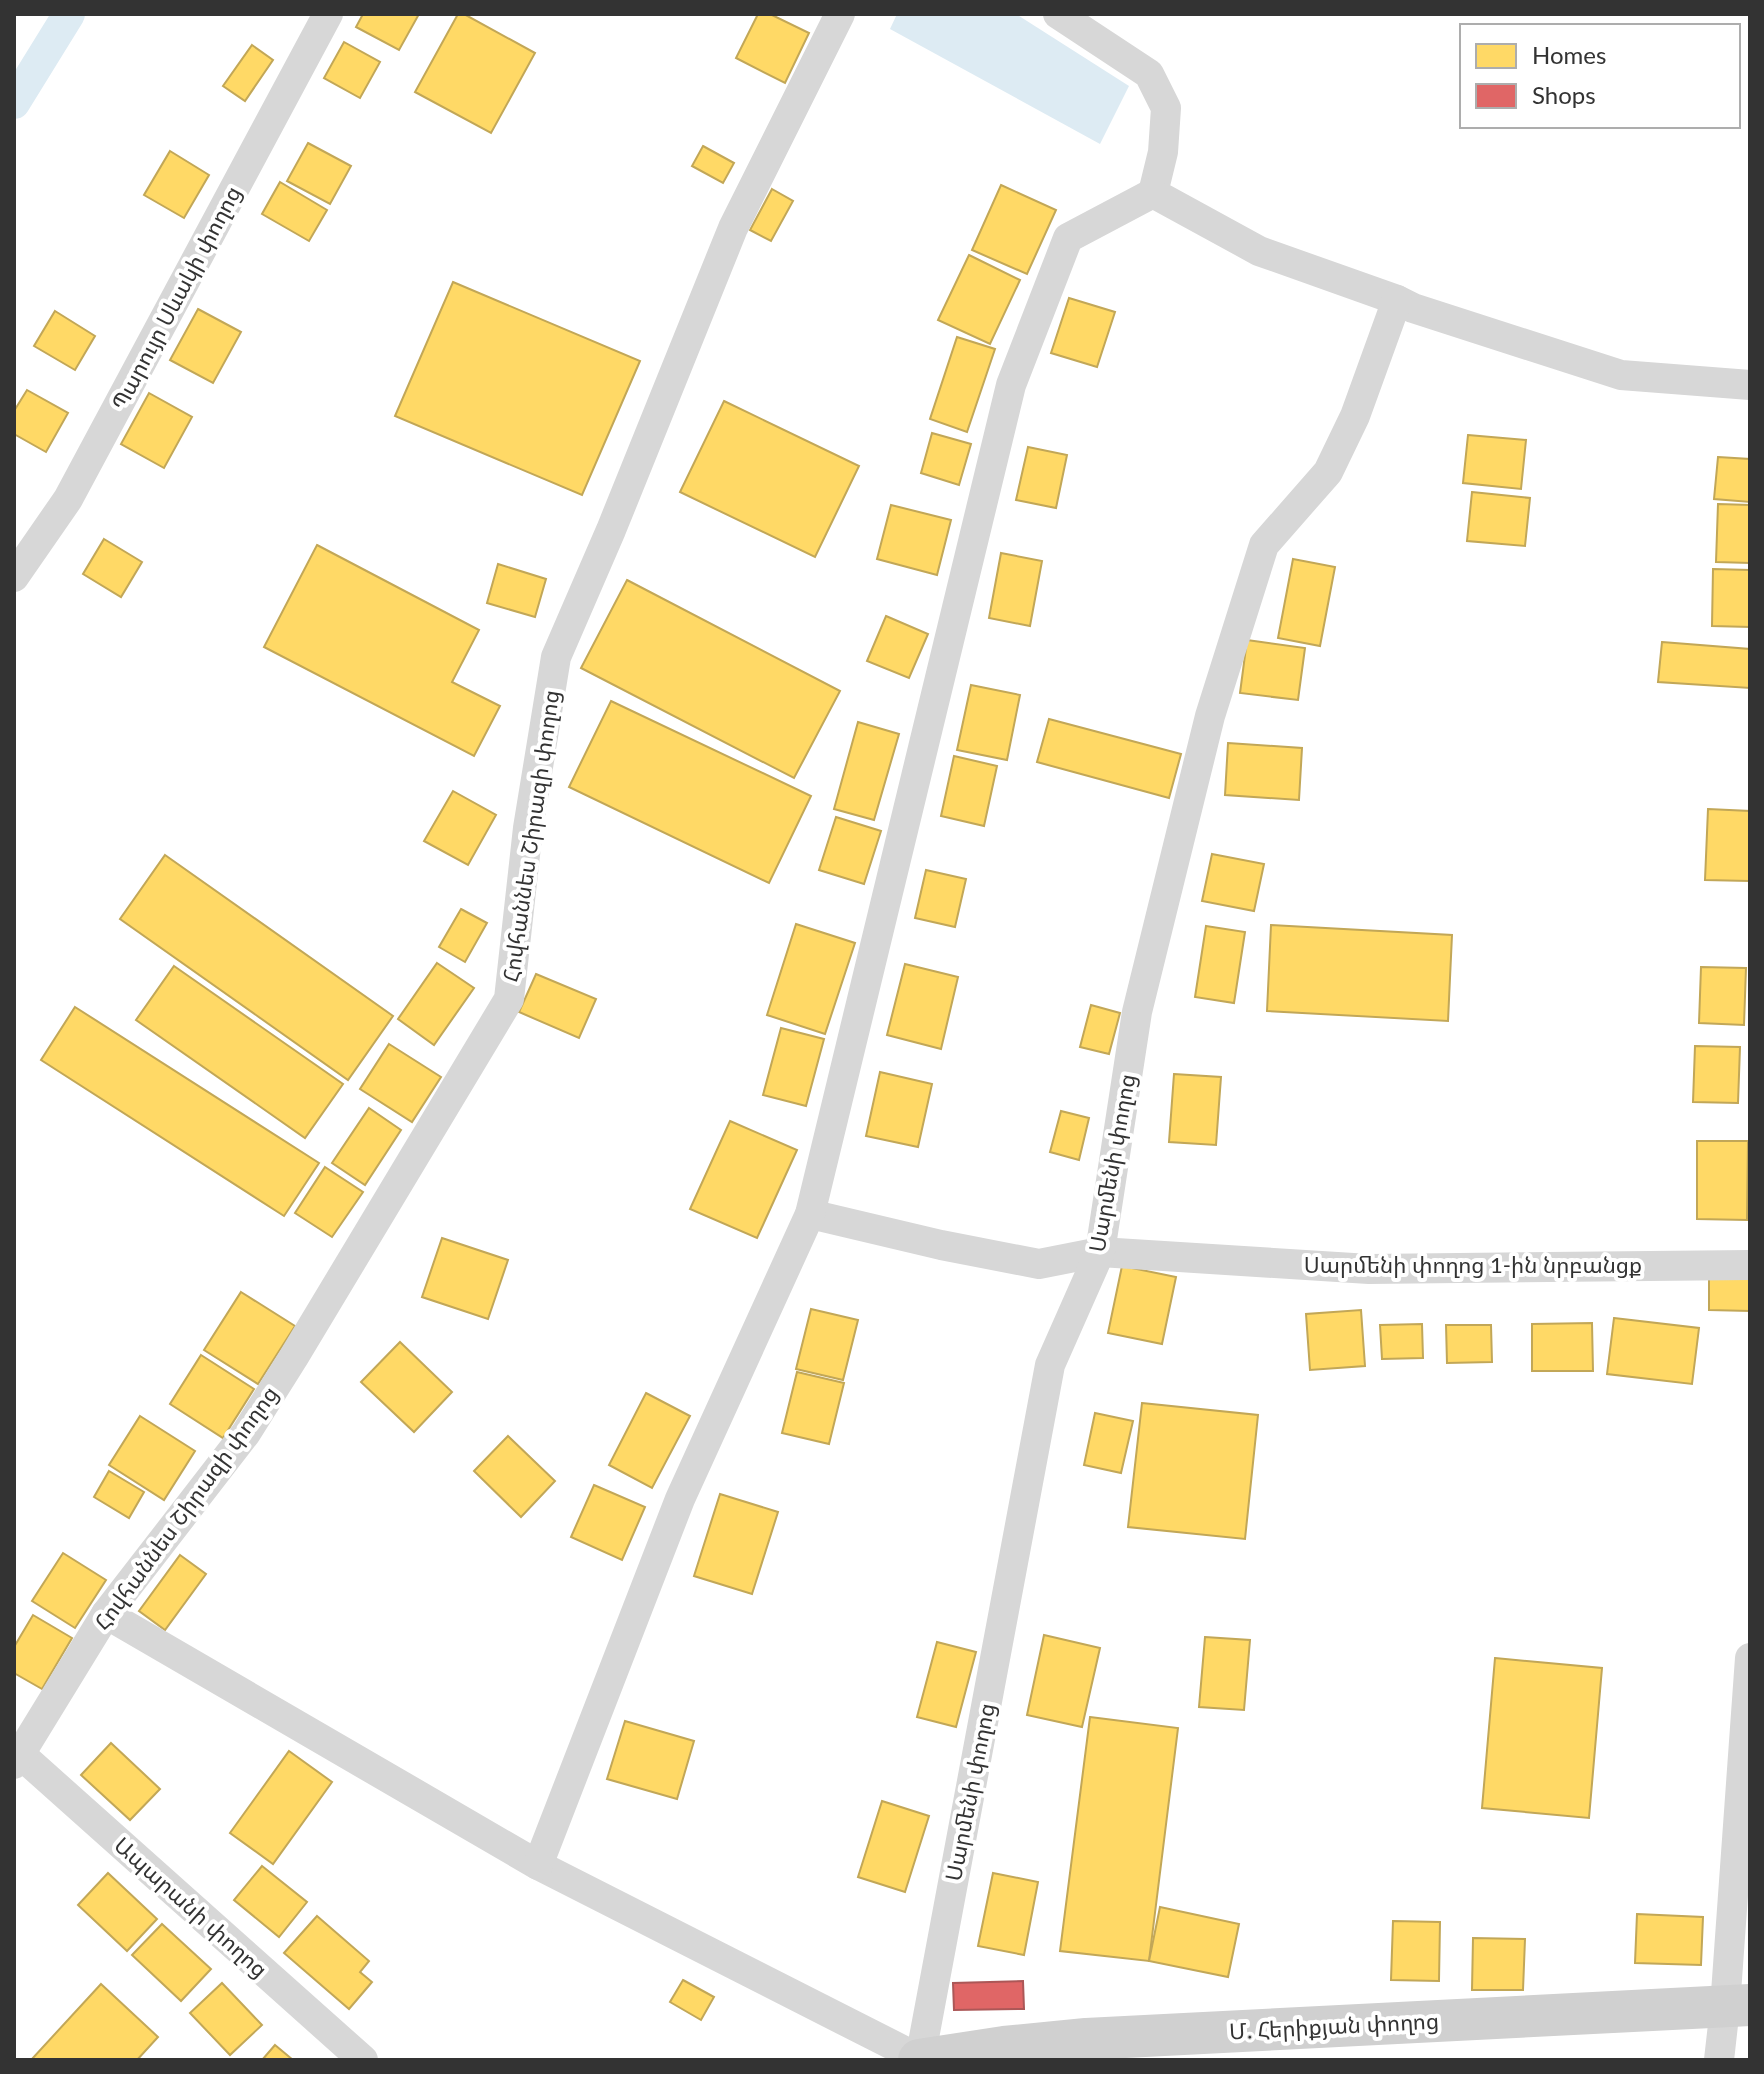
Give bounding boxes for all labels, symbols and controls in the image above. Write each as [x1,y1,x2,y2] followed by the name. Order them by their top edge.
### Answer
[1460,24,1740,128] legend
[1532,40,1606,69] text: Homes
[1532,80,1596,109] text: Shops
[105,181,246,414] street label: Պարույր Սևակի փողոց
[497,688,564,984] street label: Հովհաննես Շիրազի փողոց
[1083,1072,1140,1254] street label: Սարմենի փողոց
[1304,1251,1642,1278] street label: Սարմենի փողոց 1-ին նրբանցք
[88,1381,283,1635] street label: Հովհաննես Շիրազի փողոց
[939,1701,1000,1883] street label: Սարմենի փողոց
[109,1831,273,1982] street label: Ապարանի փողոց
[1228,2007,1440,2044] street label: Մ. Հերիքյան փողոց

